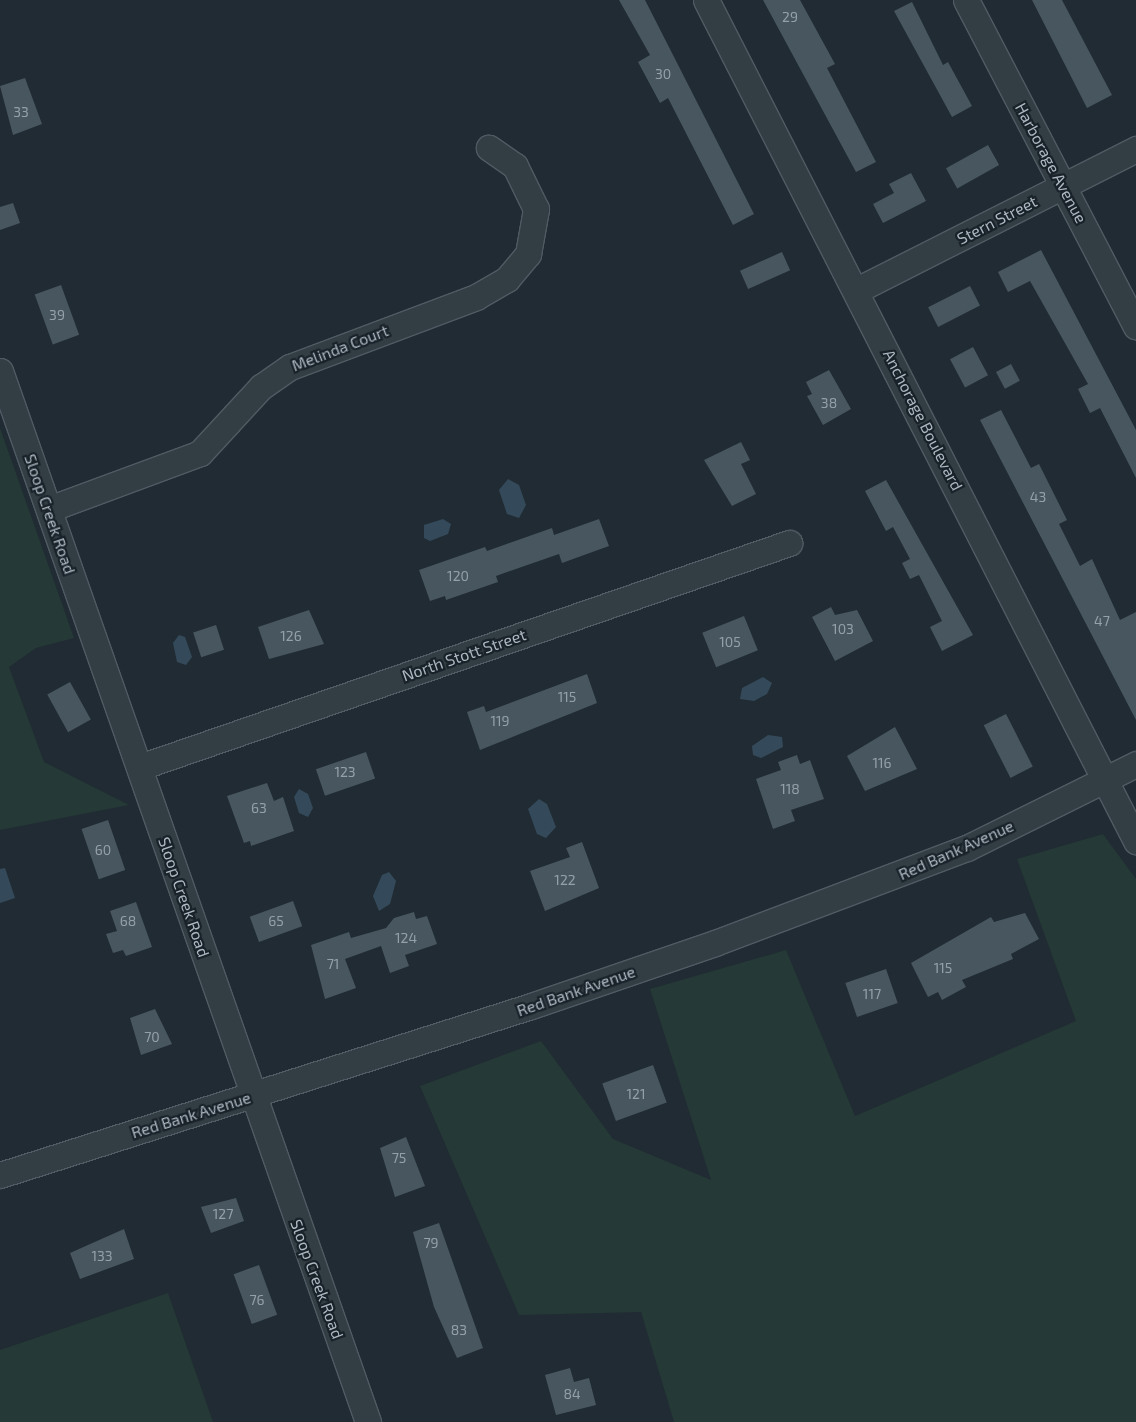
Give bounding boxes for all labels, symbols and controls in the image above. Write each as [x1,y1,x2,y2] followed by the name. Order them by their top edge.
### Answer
[782,9,798,25] house number: 29
[655,66,671,82] house number: 30
[1011,99,1091,227] street label: Harborage Avenue
[13,104,29,120] house number: 33
[954,192,1040,248] street label: Stern Street
[49,307,65,323] house number: 39
[289,321,391,375] street label: Melinda Court
[879,346,967,494] street label: Anchorage Boulevard
[821,395,837,411] house number: 38
[20,451,80,577] street label: Sloop Creek Road
[1030,489,1046,505] house number: 43
[447,568,469,584] house number: 120
[1094,613,1110,629] house number: 47
[832,621,854,637] house number: 103
[399,625,529,685] street label: North Stott Street
[280,628,302,644] house number: 126
[719,634,741,650] house number: 105
[558,689,576,705] house number: 115
[490,713,510,729] house number: 119
[872,755,892,771] house number: 116
[334,764,356,780] house number: 123
[780,781,800,797] house number: 118
[251,800,267,816] house number: 63
[895,816,1017,884] street label: Red Bank Avenue
[154,834,214,960] street label: Sloop Creek Road
[95,842,111,858] house number: 60
[554,872,576,888] house number: 122
[120,913,136,929] house number: 68
[268,913,284,929] house number: 65
[395,930,417,946] house number: 124
[327,956,339,972] house number: 71
[934,960,952,976] house number: 115
[514,962,638,1020] street label: Red Bank Avenue
[863,986,881,1002] house number: 117
[144,1029,160,1045] house number: 70
[626,1086,646,1102] house number: 121
[129,1088,253,1142] street label: Red Bank Avenue
[392,1150,406,1166] house number: 75
[213,1206,233,1222] house number: 127
[286,1217,348,1341] street label: Sloop Creek Road
[423,1235,439,1251] house number: 79
[91,1248,113,1264] house number: 133
[249,1292,265,1308] house number: 76
[451,1322,467,1338] house number: 83
[563,1386,581,1402] house number: 84

